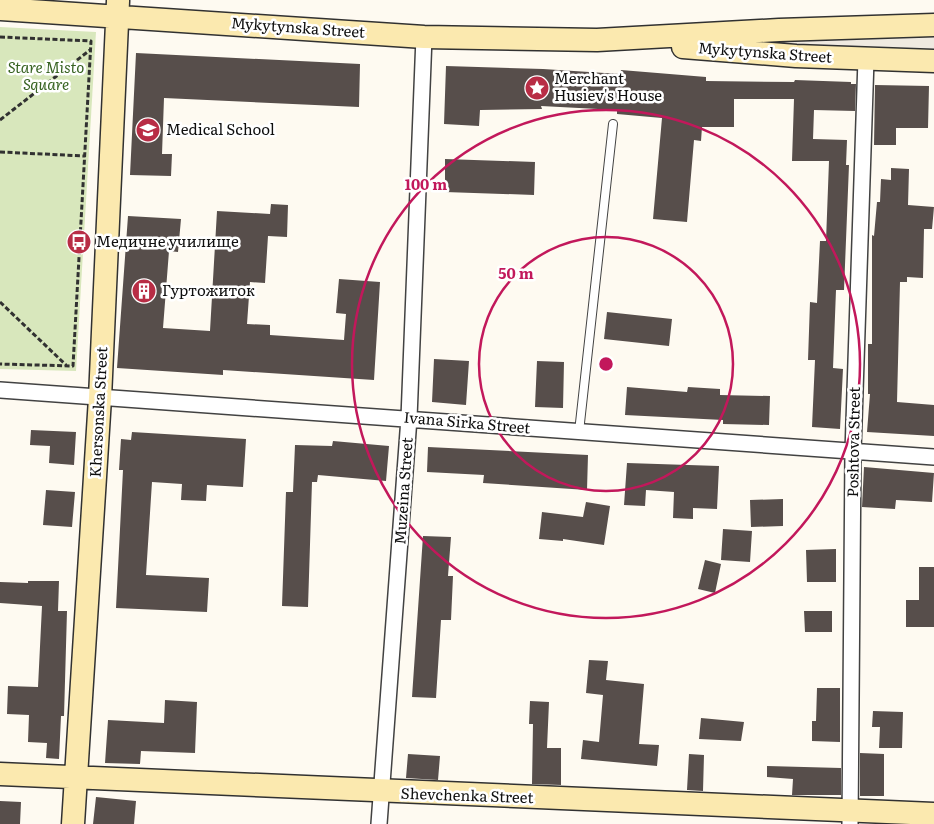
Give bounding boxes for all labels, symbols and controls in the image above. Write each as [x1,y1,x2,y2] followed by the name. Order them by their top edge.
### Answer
[230,10,366,43] street label: Mykytynska Street
[697,35,833,68] street label: Mykytynska Street
[8,55,84,95] park label: Stare Misto Square
[554,66,662,106] place label: Merchant Husiev's House
[524,75,550,101] place icon: Merchant Husiev's House
[135,117,161,143] school or university icon: Medical School
[166,117,275,140] place label: Medical School
[405,172,447,195] text: 100 m
[66,229,92,255] bus stop icon: Медичне училище
[96,229,239,252] place label: Медичне училище
[498,261,534,284] text: 50 m
[131,278,157,304] building icon: Гуртожиток
[162,278,255,301] place label: Гуртожиток
[83,346,112,478] street label: Khersonska Street
[597,355,615,373] centre of rings
[840,386,865,498] street label: Poshtova Street
[403,405,531,438] street label: Ivana Sirka Street
[387,436,418,545] street label: Muzeina Street
[400,781,534,808] street label: Shevchenka Street

